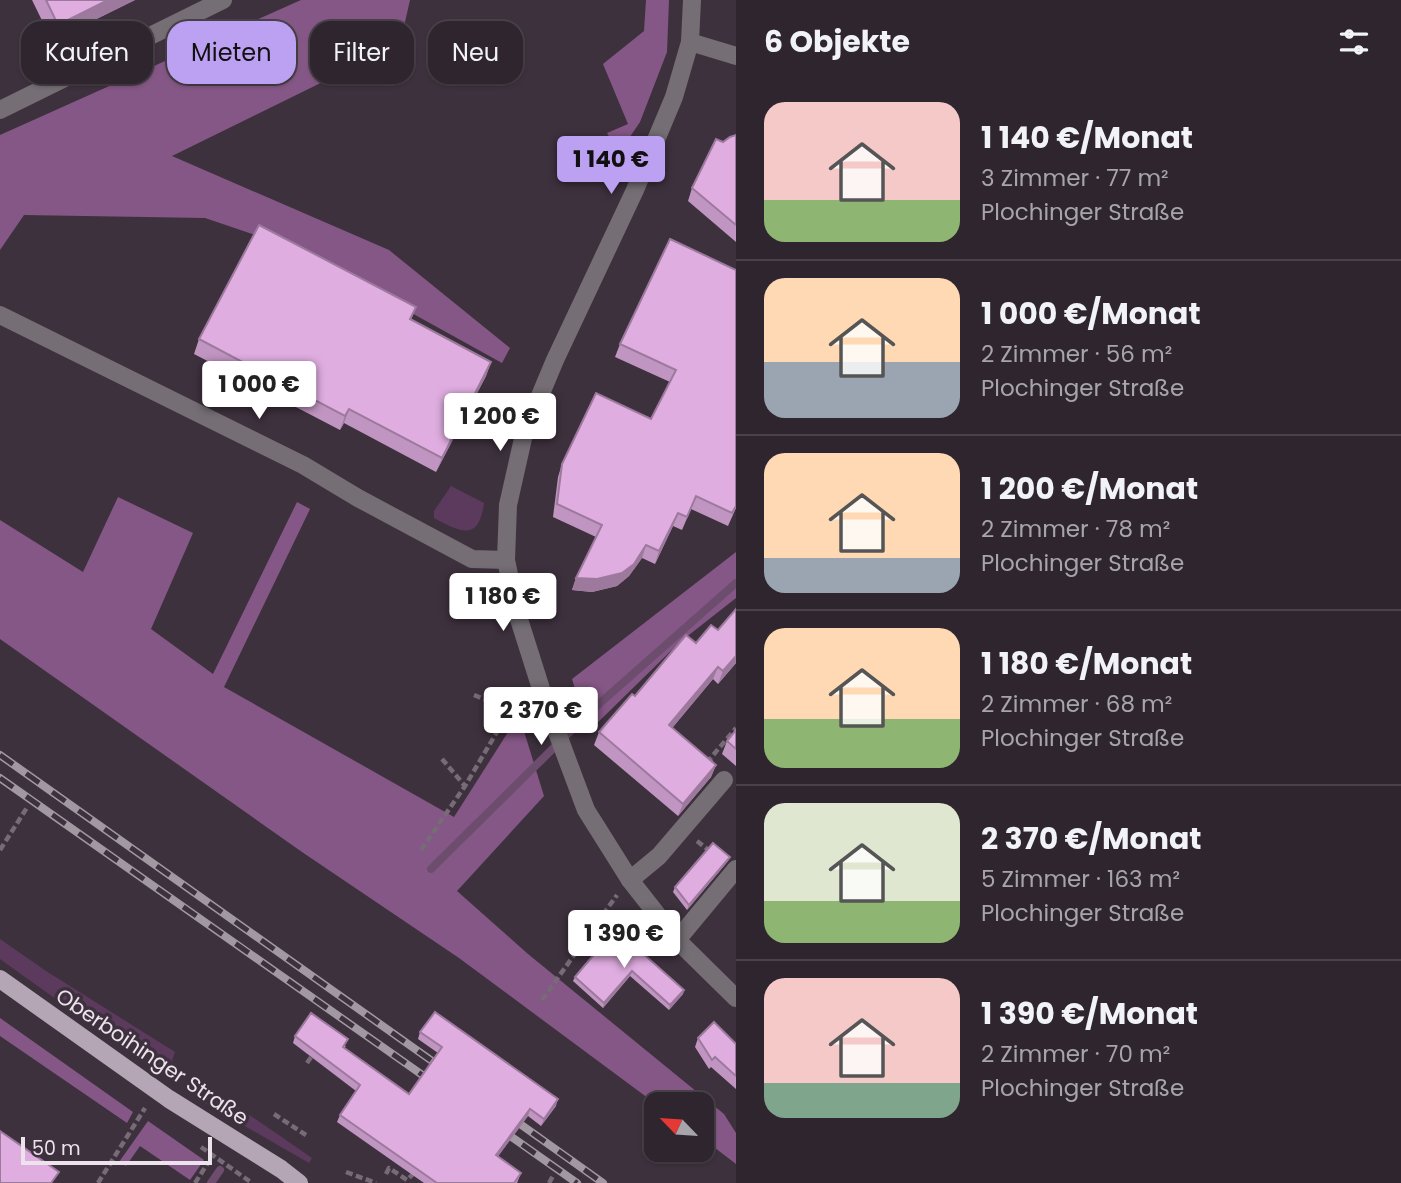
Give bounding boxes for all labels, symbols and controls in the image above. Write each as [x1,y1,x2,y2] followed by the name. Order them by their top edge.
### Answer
[764,20,910,63] text: 6 Objekte
[21,21,153,84] chip: Kaufen
[167,21,296,84] chip: Mieten
[310,21,414,84] chip: Filter
[428,21,523,84] chip: Neu
[1335,23,1373,61] icon: filters
[981,116,1193,159] text: 1 140 €/Monat
[820,130,904,214] icon: home
[546,136,676,196] pin: 1 140 €
[573,143,649,175] text: 1 140 €
[981,162,1169,194] text: 3 Zimmer · 77 m²
[981,196,1184,228] text: Plochinger Straße
[981,292,1201,335] text: 1 000 €/Monat
[820,306,904,390] icon: home
[981,338,1172,370] text: 2 Zimmer · 56 m²
[194,362,324,421] pin: 1 000 €
[218,368,300,400] text: 1 000 €
[981,372,1184,404] text: Plochinger Straße
[435,393,565,453] pin: 1 200 €
[460,400,540,432] text: 1 200 €
[981,467,1198,510] text: 1 200 €/Monat
[820,481,904,565] icon: home
[981,513,1170,545] text: 2 Zimmer · 78 m²
[981,547,1184,579] text: Plochinger Straße
[438,574,568,633] pin: 1 180 €
[465,580,541,612] text: 1 180 €
[981,642,1192,685] text: 1 180 €/Monat
[820,656,904,740] icon: home
[476,688,606,747] pin: 2 370 €
[981,688,1172,720] text: 2 Zimmer · 68 m²
[500,694,582,726] text: 2 370 €
[981,722,1184,754] text: Plochinger Straße
[981,817,1202,860] text: 2 370 €/Monat
[820,831,904,915] icon: home
[981,863,1180,895] text: 5 Zimmer · 163 m²
[981,897,1184,929] text: Plochinger Straße
[559,911,689,970] pin: 1 390 €
[584,917,664,949] text: 1 390 €
[50,981,254,1132] street label: Oberboihinger Straße
[981,992,1198,1035] text: 1 390 €/Monat
[820,1006,904,1090] icon: home
[981,1038,1170,1070] text: 2 Zimmer · 70 m²
[981,1072,1184,1104] text: Plochinger Straße
[644,1092,714,1162] north arrow
[644,1092,714,1162] map controls
[21,1134,212,1166] scale bar
[32,1135,81,1162] text: 50 m

